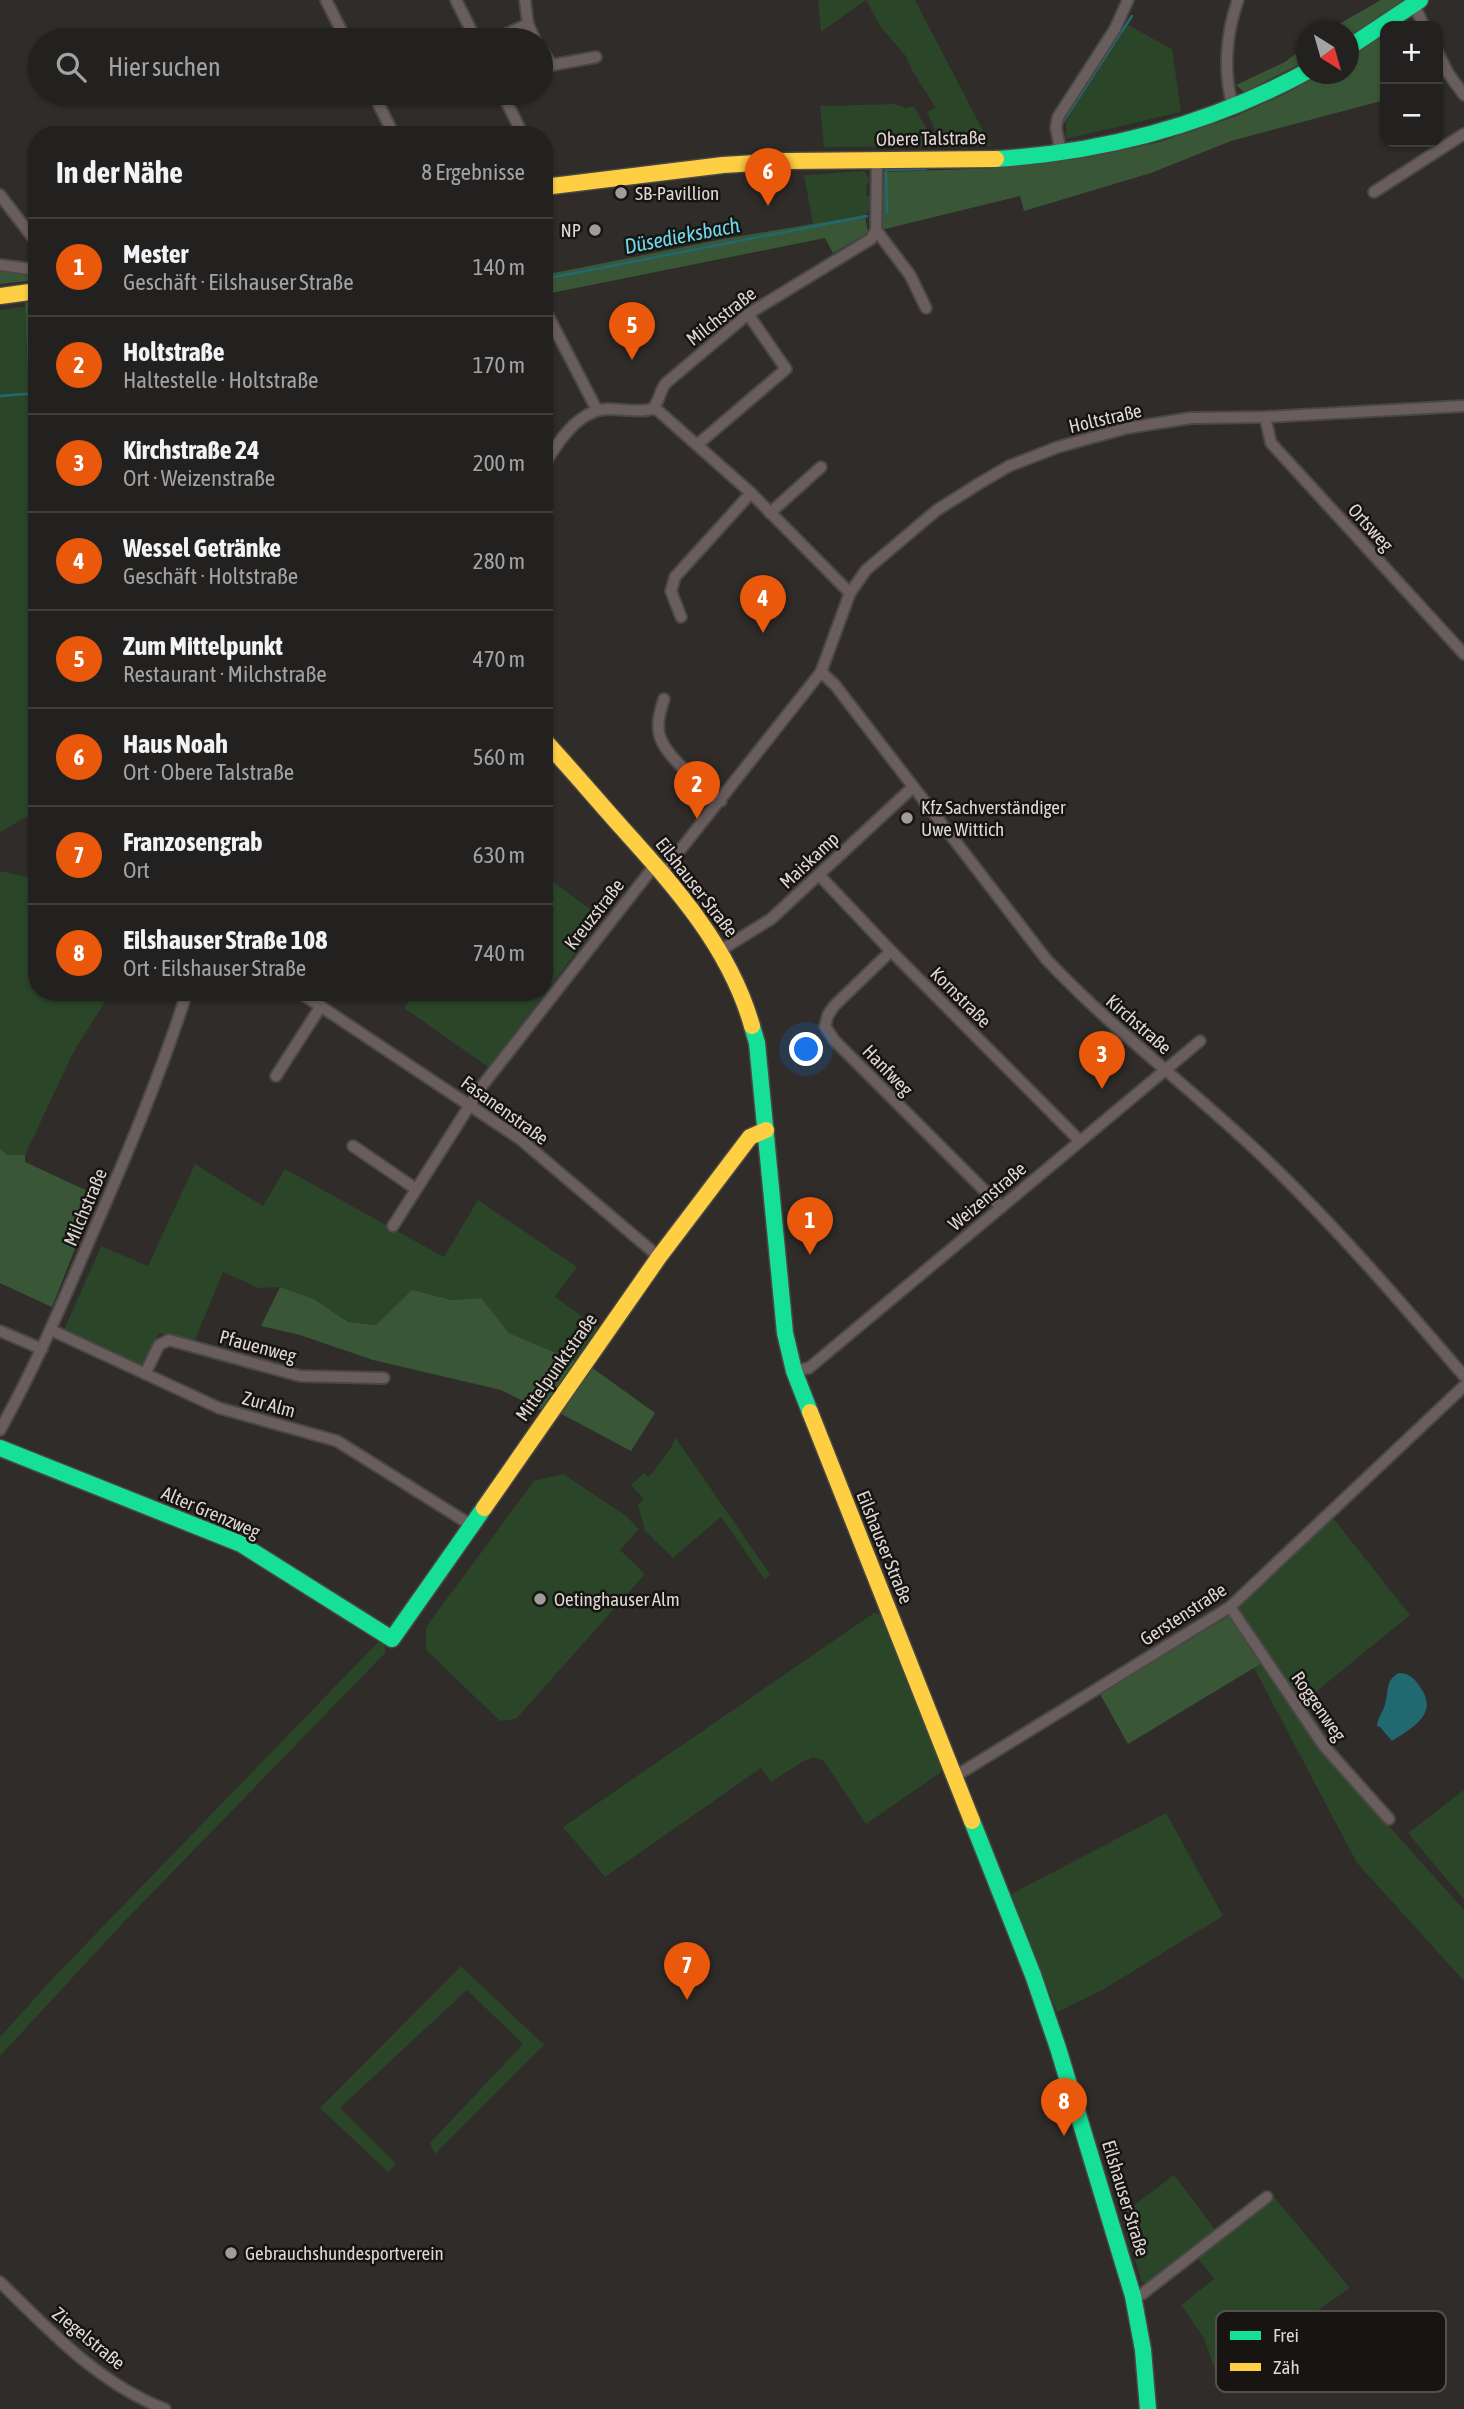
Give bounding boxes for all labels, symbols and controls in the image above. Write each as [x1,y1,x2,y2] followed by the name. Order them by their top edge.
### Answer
[1296,21,1359,84] north arrow
[1380,21,1443,147] map controls
[1380,21,1443,84] button: +
[28,28,553,105] search box
[52,48,90,86] icon: search
[108,52,221,82] text: Hier suchen
[1380,84,1443,147] button: −
[876,126,986,150] street label: Obere Talstraße
[745,148,791,206] pin: 6
[56,155,183,189] text: In der Nähe
[421,159,525,185] text: 8 Ergebnisse
[635,182,719,204] place label: SB-Pavillion
[613,185,629,201] marker: SB-Pavillion
[622,212,742,258] water label: Düsedieksbach
[560,219,581,241] place label: NP
[587,222,603,238] marker: NP
[123,239,188,269] text: Mester
[74,254,84,280] text: 1
[473,254,525,280] text: 140 m
[123,269,354,295] text: Geschäft · Eilshauser Straße
[682,282,760,350] street label: Milchstraße
[609,302,655,360] pin: 5
[123,337,225,367] text: Holtstraße
[74,352,84,378] text: 2
[473,352,525,378] text: 170 m
[123,367,318,393] text: Haltestelle · Holtstraße
[1066,399,1144,437] street label: Holtstraße
[123,435,260,465] text: Kirchstraße 24
[74,450,84,476] text: 3
[473,450,525,476] text: 200 m
[123,465,275,491] text: Ort · Weizenstraße
[1344,499,1399,556] street label: Ortsweg
[123,533,281,563] text: Wessel Getränke
[74,548,84,574] text: 4
[473,548,525,574] text: 280 m
[123,563,298,589] text: Geschäft · Holtstraße
[740,575,786,633] pin: 4
[123,631,283,661] text: Zum Mittelpunkt
[74,646,84,672] text: 5
[473,646,525,672] text: 470 m
[123,661,327,687] text: Restaurant · Milchstraße
[123,729,228,759] text: Haus Noah
[74,744,84,770] text: 6
[473,744,525,770] text: 560 m
[123,759,294,785] text: Ort · Obere Talstraße
[674,761,720,819] pin: 2
[921,796,1066,840] place label: Kfz Sachverständiger Uwe Wittich
[899,810,915,826] marker: Kfz Sachverständiger Uwe Wittich
[123,827,262,857] text: Franzosengrab
[775,827,843,893] street label: Maiskamp
[651,833,743,941] street label: Eilshauser Straße
[74,842,84,868] text: 7
[473,842,525,868] text: 630 m
[123,857,150,883] text: Ort
[560,874,628,954] street label: Kreuzstraße
[123,925,328,955] text: Eilshauser Straße 108
[74,940,84,966] text: 8
[473,940,525,966] text: 740 m
[123,955,306,981] text: Ort · Eilshauser Straße
[926,962,996,1032] street label: Kornstraße
[1102,990,1176,1058] street label: Kirchstraße
[1079,1031,1125,1089] pin: 3
[789,1032,823,1066] your location
[858,1040,918,1101] street label: Hanfweg
[457,1071,553,1149] street label: Fasanenstraße
[944,1157,1030,1235] street label: Weizenstraße
[59,1165,111,1249] street label: Milchstraße
[787,1197,833,1255] pin: 1
[511,1309,601,1425] street label: Mittelpunktstraße
[217,1325,299,1367] street label: Pfauenweg
[240,1386,298,1422] street label: Zur Alm
[158,1481,264,1543] street label: Alter Grenzweg
[852,1487,918,1607] street label: Eilshauser Straße
[1136,1578,1230,1650] street label: Gerstenstraße
[554,1588,680,1610] place label: Oetinghauser Alm
[532,1591,548,1607] marker: Oetinghauser Alm
[1287,1667,1351,1746] street label: Roggenweg
[664,1942,710,2000] pin: 7
[1041,2078,1087,2136] pin: 8
[1098,2137,1154,2259] street label: Eilshauser Straße
[245,2242,444,2264] place label: Gebrauchshundesportverein
[223,2245,239,2261] marker: Gebrauchshundesportverein
[48,2302,130,2374] street label: Ziegelstraße
[1216,2311,1446,2392] legend
[1273,2324,1299,2346] text: Frei
[1273,2356,1300,2378] text: Zäh

